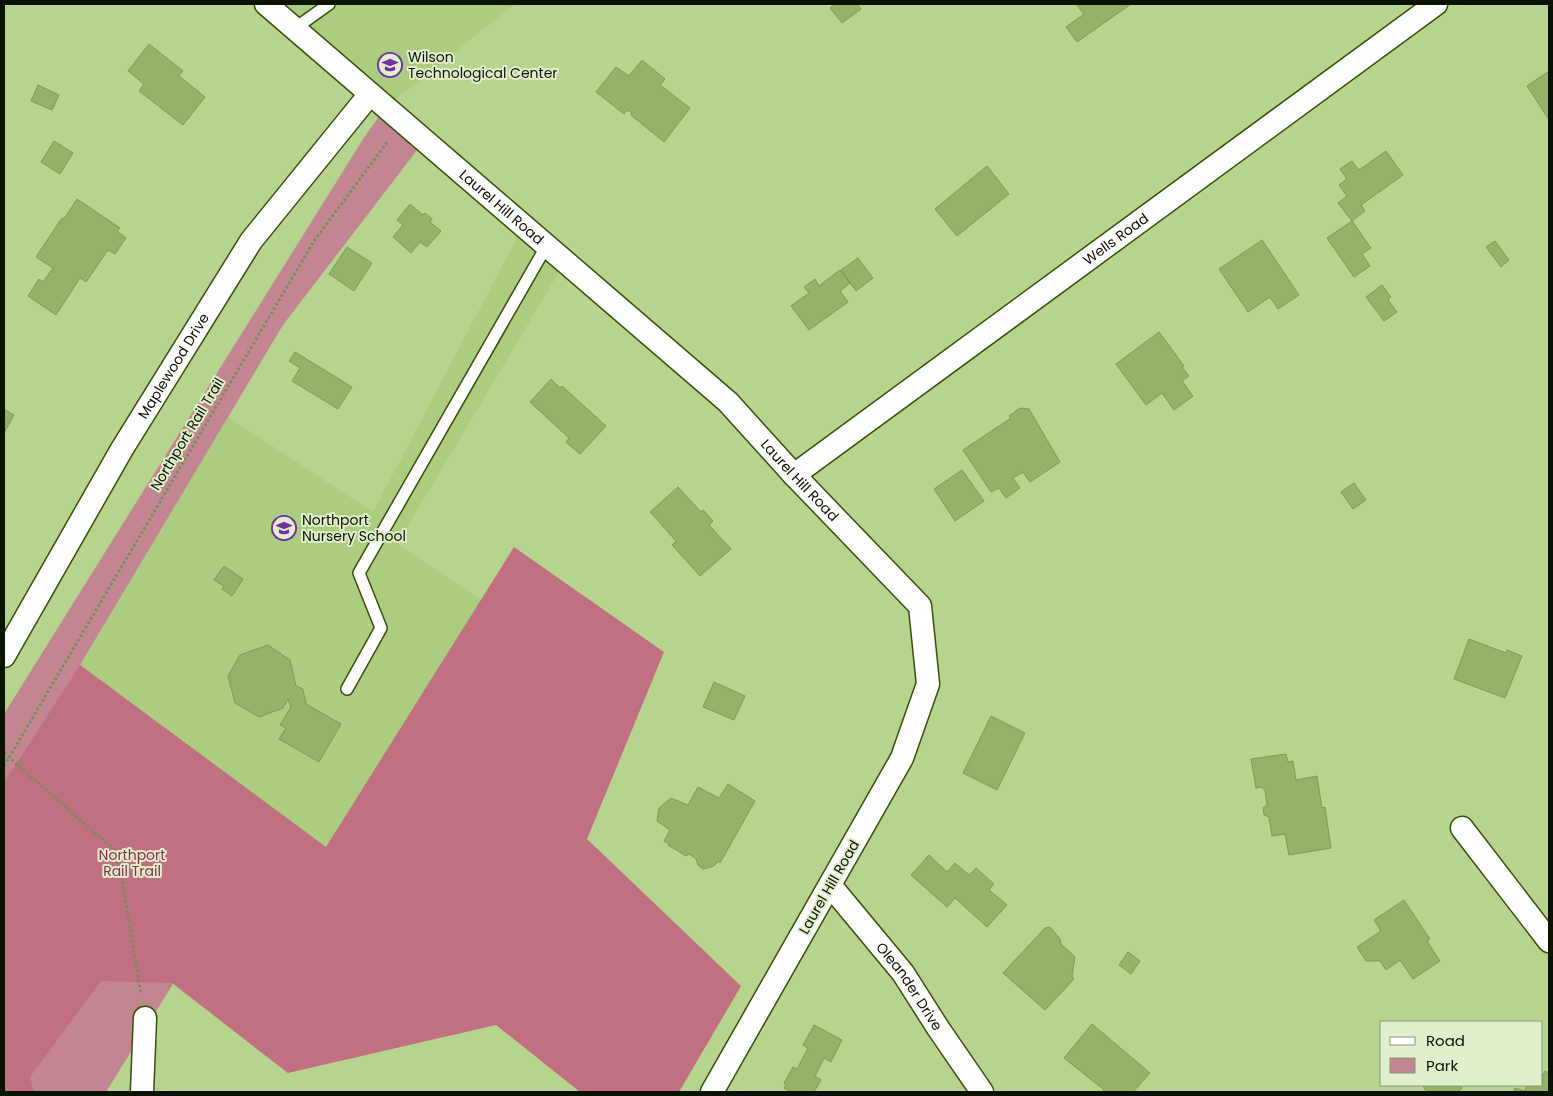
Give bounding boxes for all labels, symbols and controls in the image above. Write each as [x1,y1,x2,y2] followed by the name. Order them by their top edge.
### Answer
[408,47,558,83] place label: Wilson Technological Center
[377,52,403,78] school or university icon: Wilson Technological Center
[455,165,548,249] street label: Laurel Hill Road
[1079,208,1153,270] street label: Wells Road
[133,309,214,423] street label: Maplewood Drive
[145,374,229,494] street label: Northport Rail Trail
[756,435,843,526] street label: Laurel Hill Road
[302,510,406,546] place label: Northport Nursery School
[271,515,297,541] school or university icon: Northport Nursery School
[794,836,864,938] street label: Laurel Hill Road
[99,845,165,881] park label: Northport Rail Trail
[872,938,947,1035] street label: Oleander Drive
[1380,1021,1543,1086] legend
[1426,1030,1465,1051] text: Road
[1426,1055,1458,1076] text: Park

